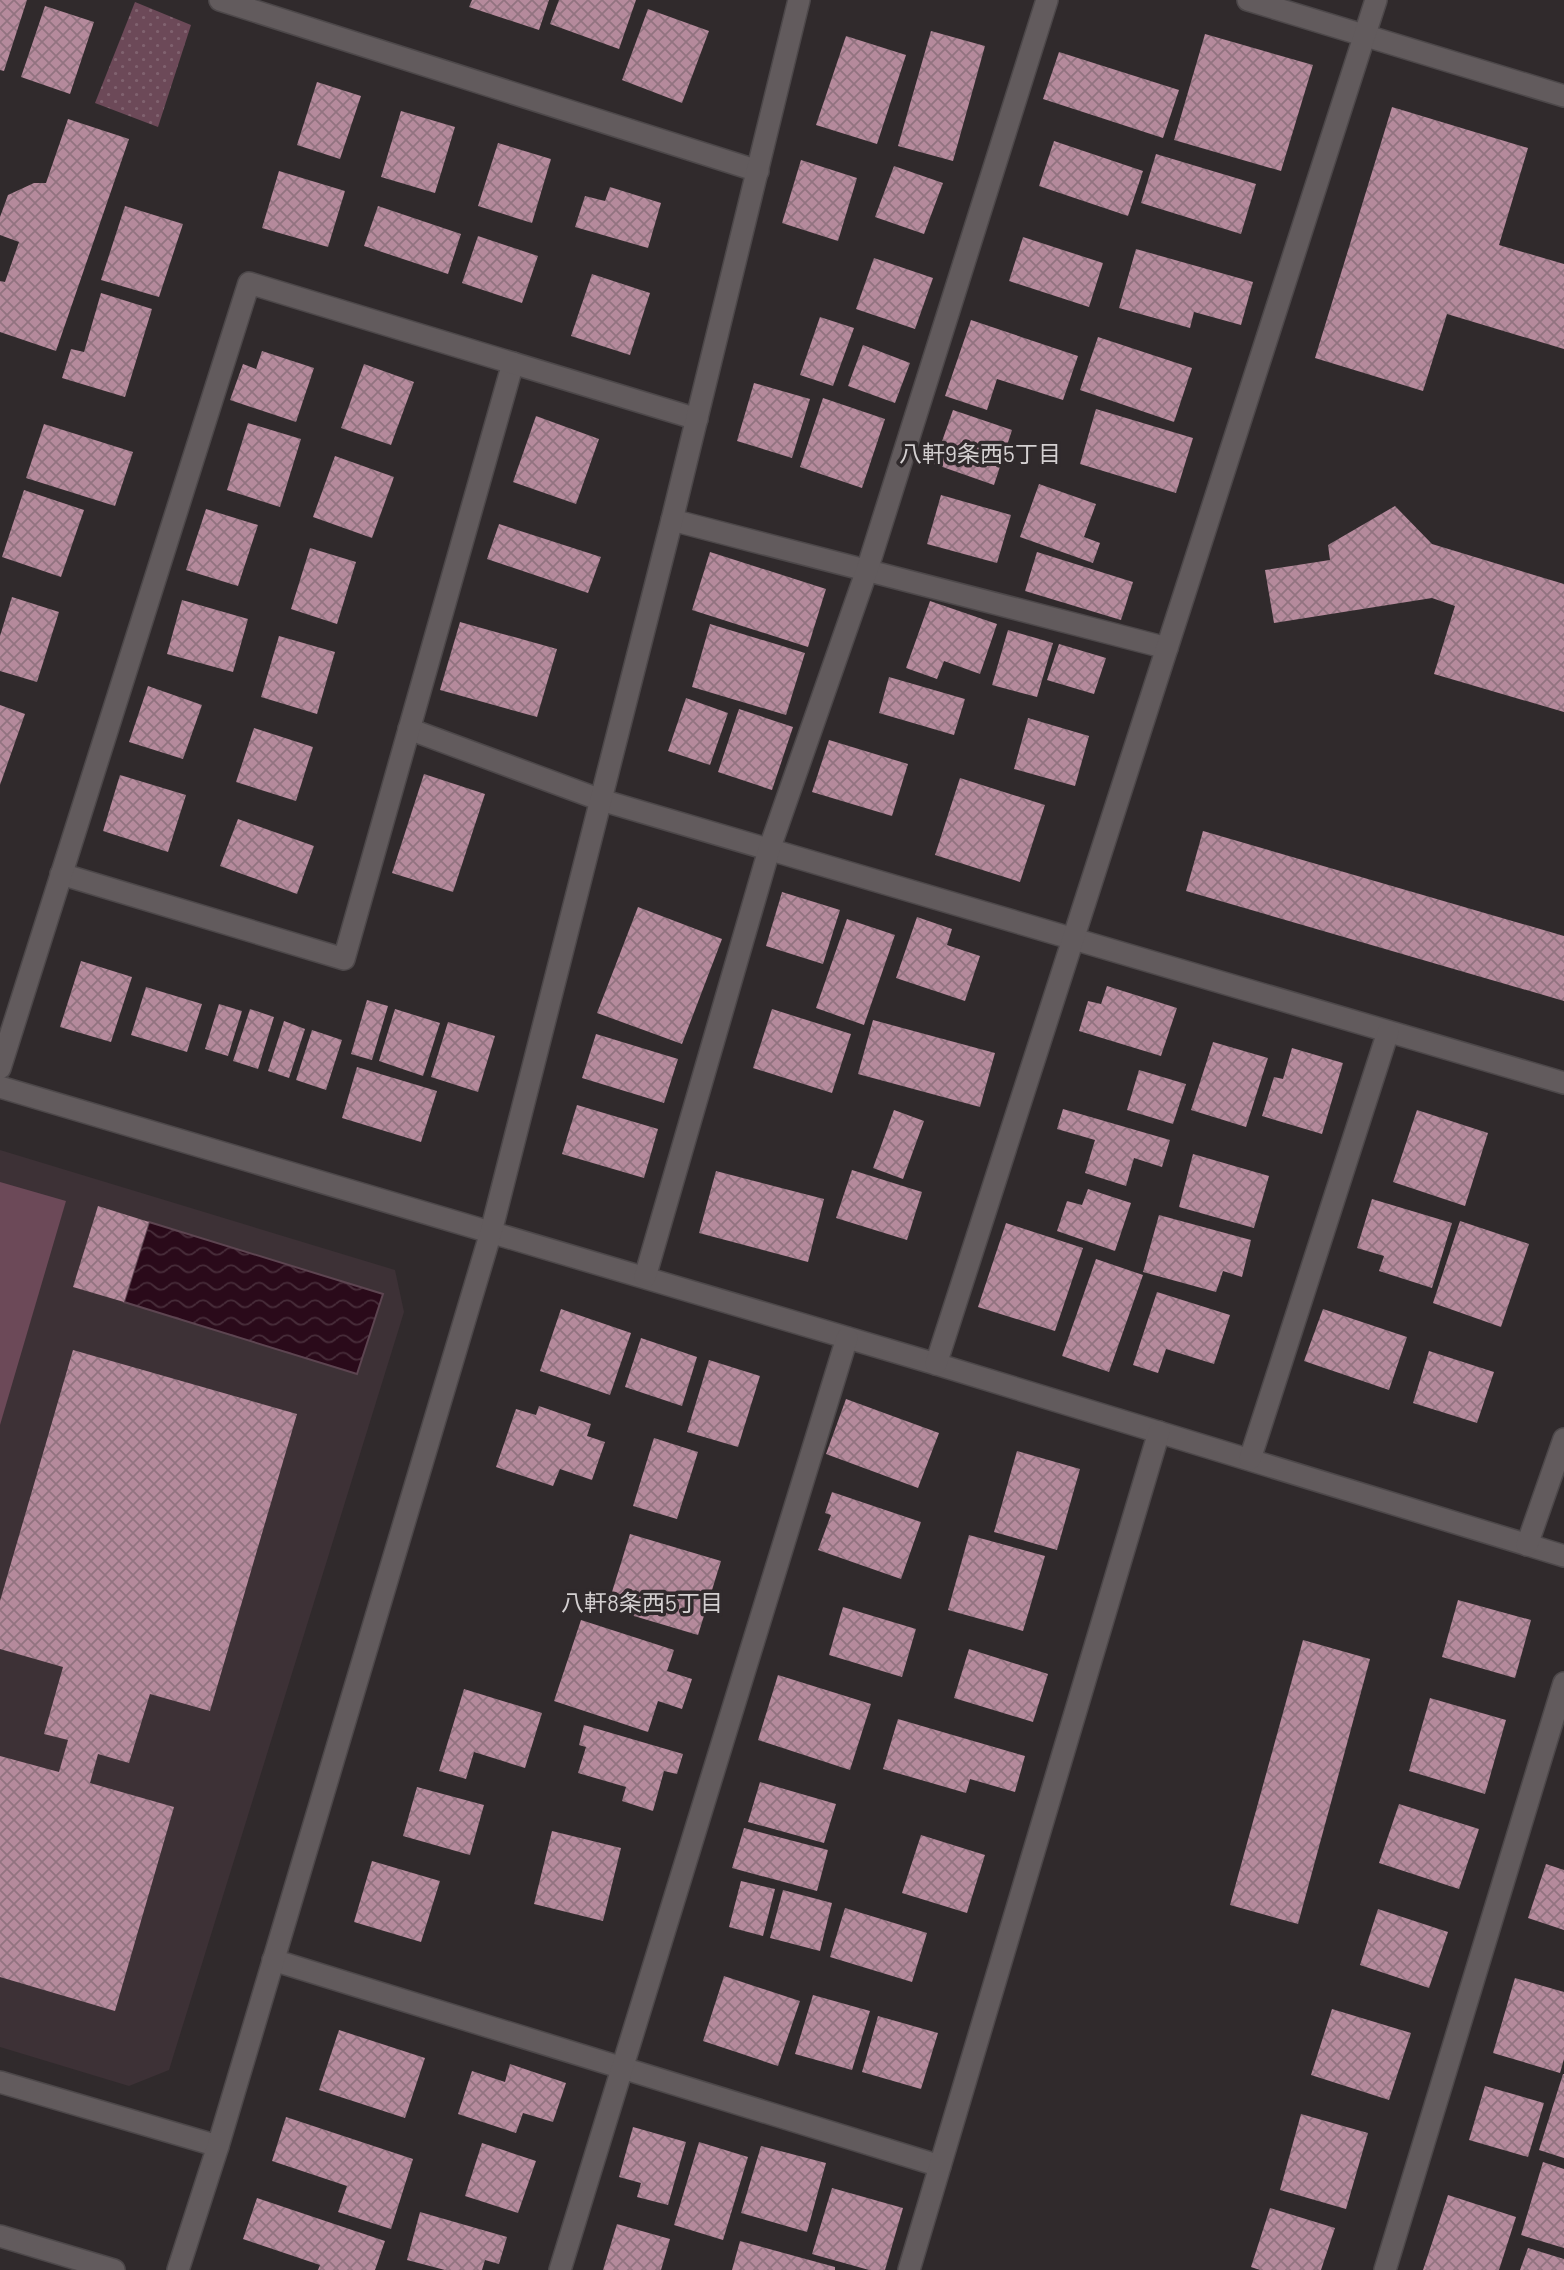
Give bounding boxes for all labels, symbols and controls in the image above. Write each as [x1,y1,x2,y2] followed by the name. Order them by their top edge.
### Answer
[899,439,1061,467] district label: 八軒9条西5丁目
[561,1588,723,1616] district label: 八軒8条西5丁目

